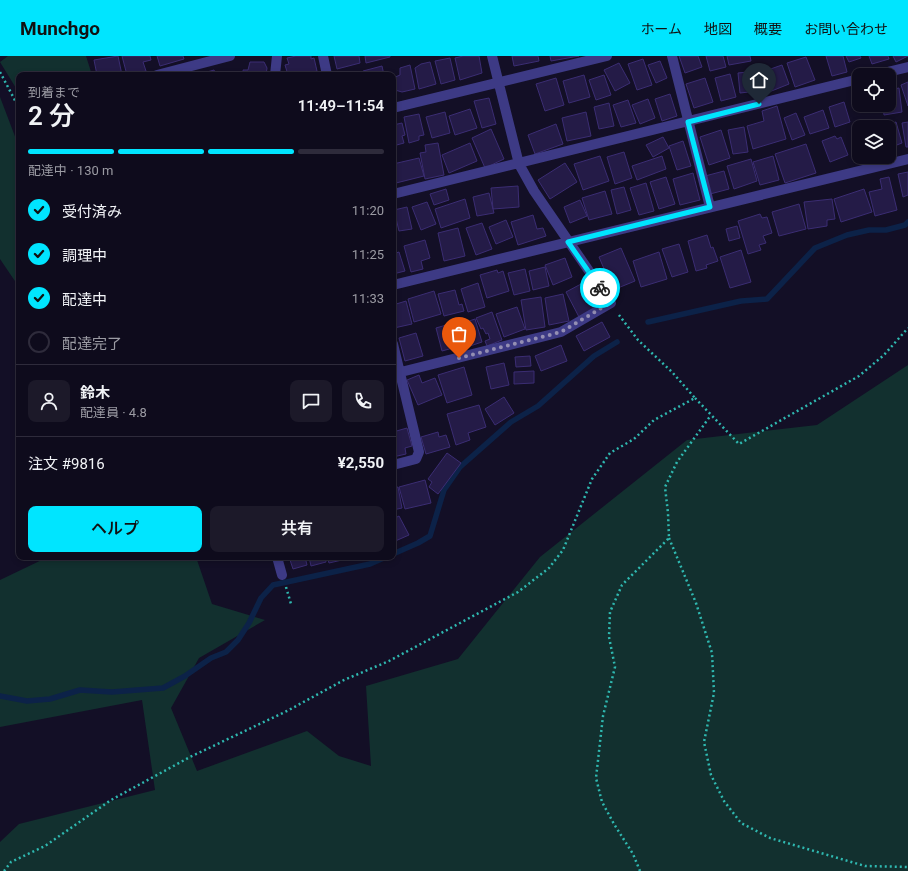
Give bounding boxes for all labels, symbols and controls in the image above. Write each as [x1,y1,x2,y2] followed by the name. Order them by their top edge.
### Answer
[20,17,100,40] text: Munchgo
[640,21,682,37] text: ホーム
[704,21,732,37] text: 地図
[754,21,782,37] text: 概要
[804,21,888,37] text: お問い合わせ
[742,63,776,104] pin
[852,68,896,164] map controls
[852,68,896,112] button: locate
[748,69,770,91] icon: home
[28,85,80,100] text: 到着まで
[298,97,384,115] text: 11:49–11:54
[28,101,75,131] text: 2 分
[852,120,896,164] button: layers
[28,163,113,178] text: 配達中 · 130 m
[28,199,50,221] icon: check
[62,203,122,221] text: 受付済み
[352,203,384,218] text: 11:20
[28,243,50,265] icon: check
[62,247,107,265] text: 調理中
[352,247,384,262] text: 11:25
[580,268,620,308] courier
[589,277,611,299] icon: bike
[28,287,50,309] icon: check
[62,291,107,309] text: 配達中
[352,291,384,306] text: 11:33
[442,317,476,358] pin
[448,323,470,345] icon: bag
[62,335,122,353] text: 配達完了
[28,380,70,422] button: person
[290,380,332,422] button: chat
[342,380,384,422] button: phone
[80,384,110,402] text: 鈴木
[80,405,147,420] text: 配達員 · 4.8
[338,454,384,472] text: ¥2,550
[28,455,105,473] text: 注文 #9816
[28,506,202,552] button: ヘルプ
[210,506,384,552] button: 共有

